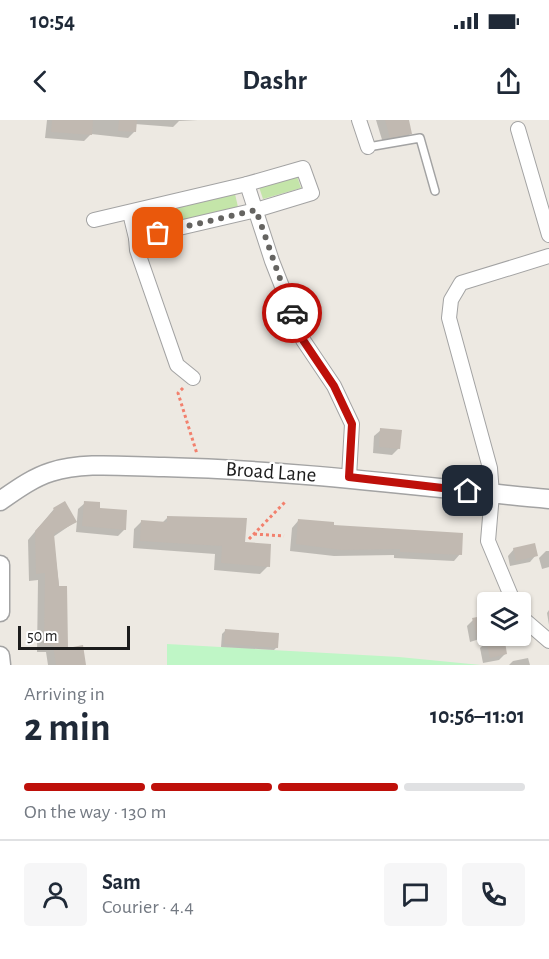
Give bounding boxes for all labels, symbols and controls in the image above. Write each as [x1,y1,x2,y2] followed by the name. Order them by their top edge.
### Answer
[30,10,75,32] text: 10:54
[24,65,57,98] icon: back
[492,65,525,98] icon: share
[242,67,307,94] text: Dashr
[132,207,183,258] pin
[141,216,174,249] icon: bag
[262,283,322,343] courier
[276,297,309,330] icon: car
[225,458,317,486] street label: Broad Lane
[442,465,493,516] pin
[451,474,484,507] icon: home
[477,592,531,646] map controls
[477,592,531,646] button: layers
[18,623,130,650] scale bar
[27,628,58,644] text: 50 m
[24,684,105,704] text: Arriving in
[430,705,525,727] text: 10:56–11:01
[24,709,111,748] text: 2 min
[24,802,166,822] text: On the way · 130 m
[24,863,87,926] button: person
[384,863,447,926] button: chat
[462,863,525,926] button: phone
[102,871,141,893] text: Sam
[102,897,194,917] text: Courier · 4.4

